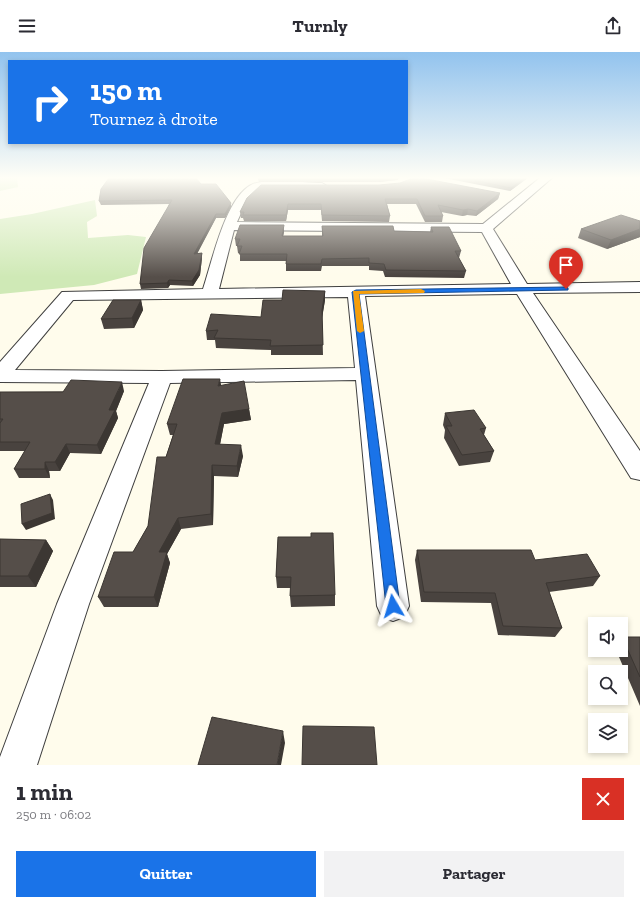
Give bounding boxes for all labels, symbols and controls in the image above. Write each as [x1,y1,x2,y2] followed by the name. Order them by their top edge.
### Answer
[16,15,38,37] icon: menu
[292,15,348,37] text: Turnly
[602,15,624,37] icon: share
[90,74,162,107] text: 150 m
[24,76,76,128] icon: right
[90,108,218,130] text: Tournez à droite
[549,248,583,289] pin
[555,254,577,276] icon: arrive
[372,585,414,627] position arrow
[588,617,628,753] map controls
[588,617,628,657] button: sound
[588,665,628,705] button: search
[588,713,628,753] button: layers
[16,777,73,806] text: 1 min
[582,778,624,820] button: close
[16,807,91,822] text: 250 m · 06:02
[16,851,316,897] button: Quitter
[324,851,624,897] button: Partager

